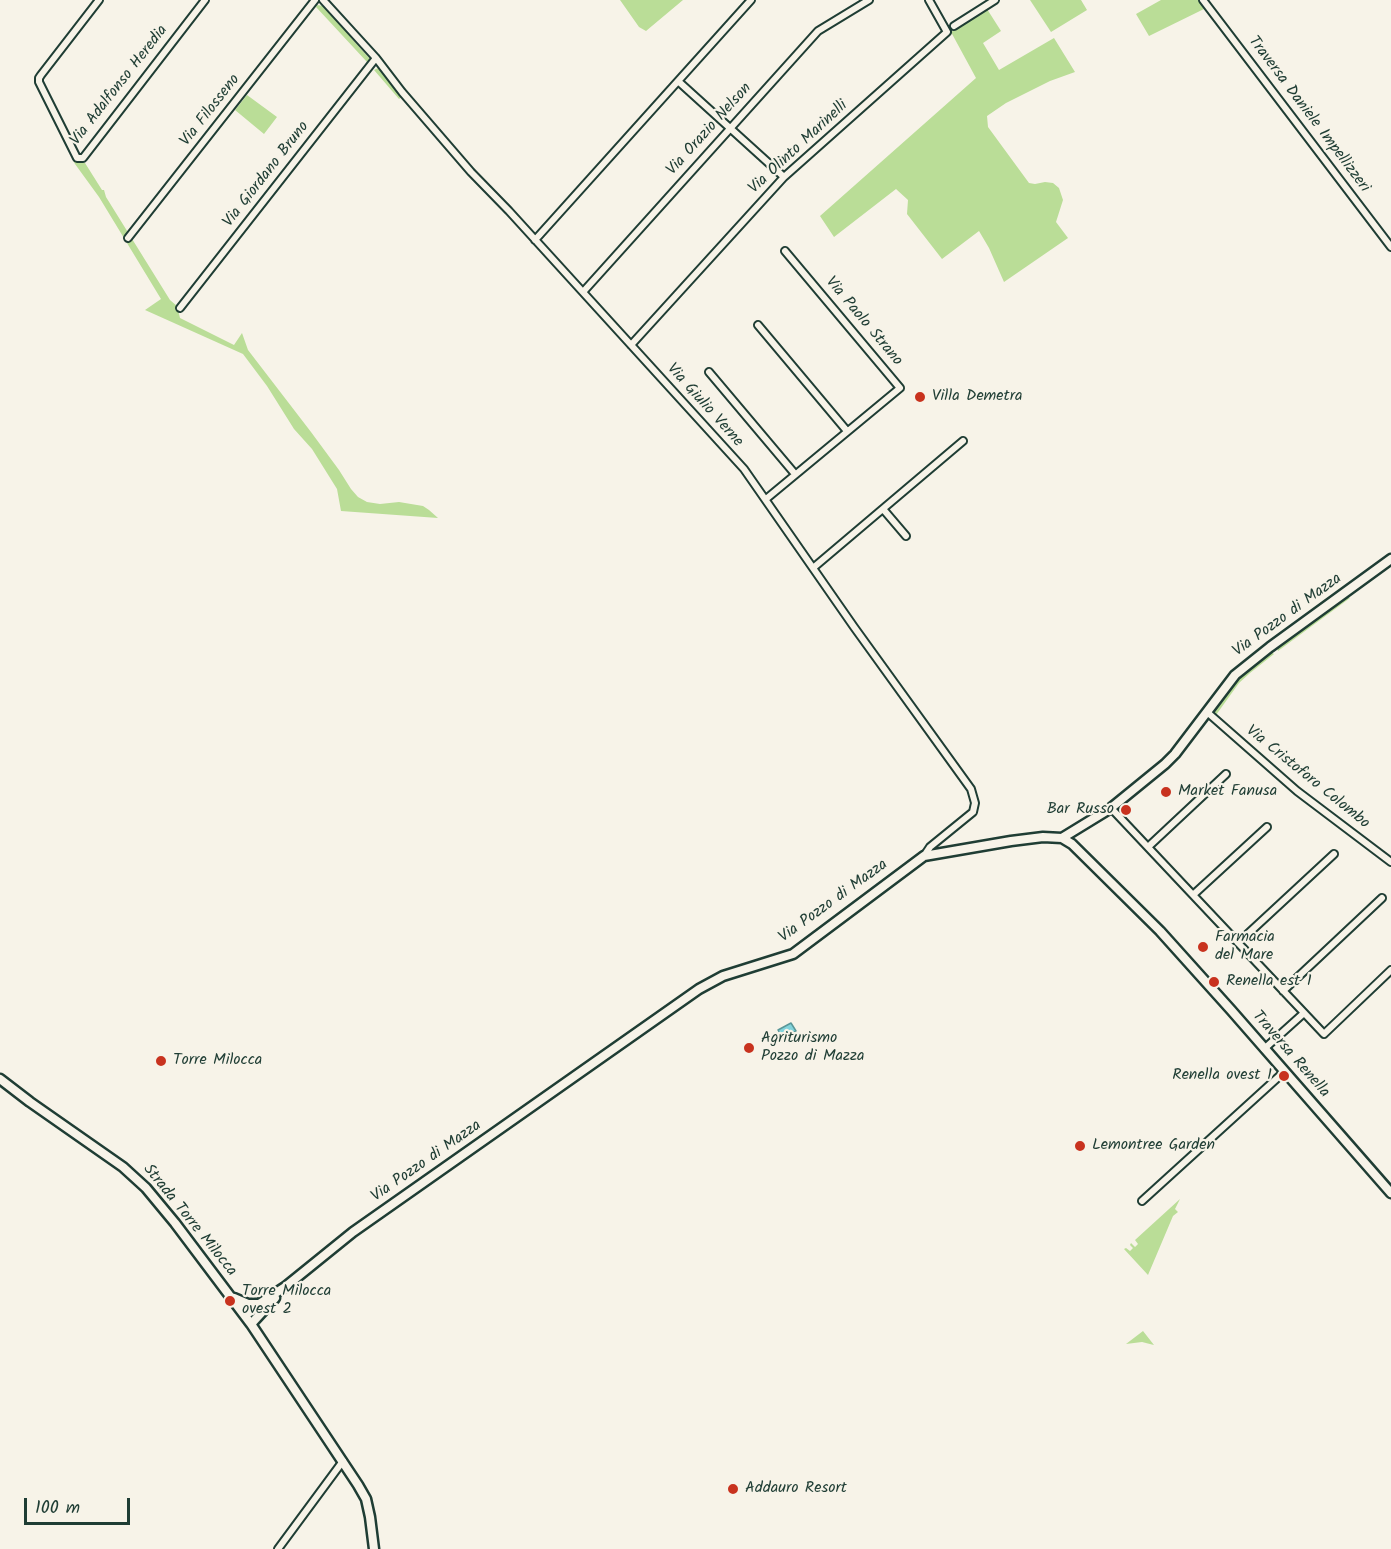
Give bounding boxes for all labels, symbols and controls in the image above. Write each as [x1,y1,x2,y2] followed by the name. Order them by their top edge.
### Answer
[67,22,173,150] street label: Via Adalfonso Heredia
[1243,33,1373,197] street label: Traversa Daniele Impellizzeri
[177,71,245,151] street label: Via Filosseno
[663,80,757,180] street label: Via Orazio Nelson
[745,97,853,199] street label: Via Olinto Marinelli
[220,118,314,232] street label: Via Giordano Bruno
[820,273,906,371] street label: Via Paolo Strano
[662,360,746,452] street label: Via Giulio Verne
[932,387,1023,407] place label: Villa Demetra
[913,390,927,404] marker: Villa Demetra
[1230,570,1346,662] street label: Via Pozzo di Mazza
[1241,722,1373,834] street label: Via Cristoforo Colombo
[1178,782,1277,802] place label: Market Fanusa
[1159,785,1173,799] marker: Market Fanusa
[1047,800,1114,820] place label: Bar Russo
[1119,803,1133,817] marker: Bar Russo
[776,856,892,948] street label: Via Pozzo di Mazza
[1215,928,1275,966] place label: Farmacia del Mare
[1196,940,1210,954] marker: Farmacia del Mare
[1226,972,1312,992] place label: Renella est 1
[1207,975,1221,989] marker: Renella est 1
[1247,1008,1333,1102] street label: Traversa Renella
[761,1029,865,1067] place label: Agriturismo Pozzo di Mazza
[742,1041,756,1055] marker: Agriturismo Pozzo di Mazza
[173,1051,262,1071] place label: Torre Milocca
[154,1054,168,1068] marker: Torre Milocca
[1172,1066,1272,1086] place label: Renella ovest 1
[1277,1069,1291,1083] marker: Renella ovest 1
[368,1117,486,1207] street label: Via Pozzo di Mazza
[1092,1136,1215,1156] place label: Lemontree Garden
[1073,1139,1087,1153] marker: Lemontree Garden
[138,1161,240,1281] street label: Strada Torre Milocca
[242,1282,331,1320] place label: Torre Milocca ovest 2
[223,1294,237,1308] marker: Torre Milocca ovest 2
[745,1479,847,1499] place label: Addauro Resort
[726,1482,740,1496] marker: Addauro Resort
[27,1486,134,1524] scale bar
[35,1494,80,1523] text: 100 m

